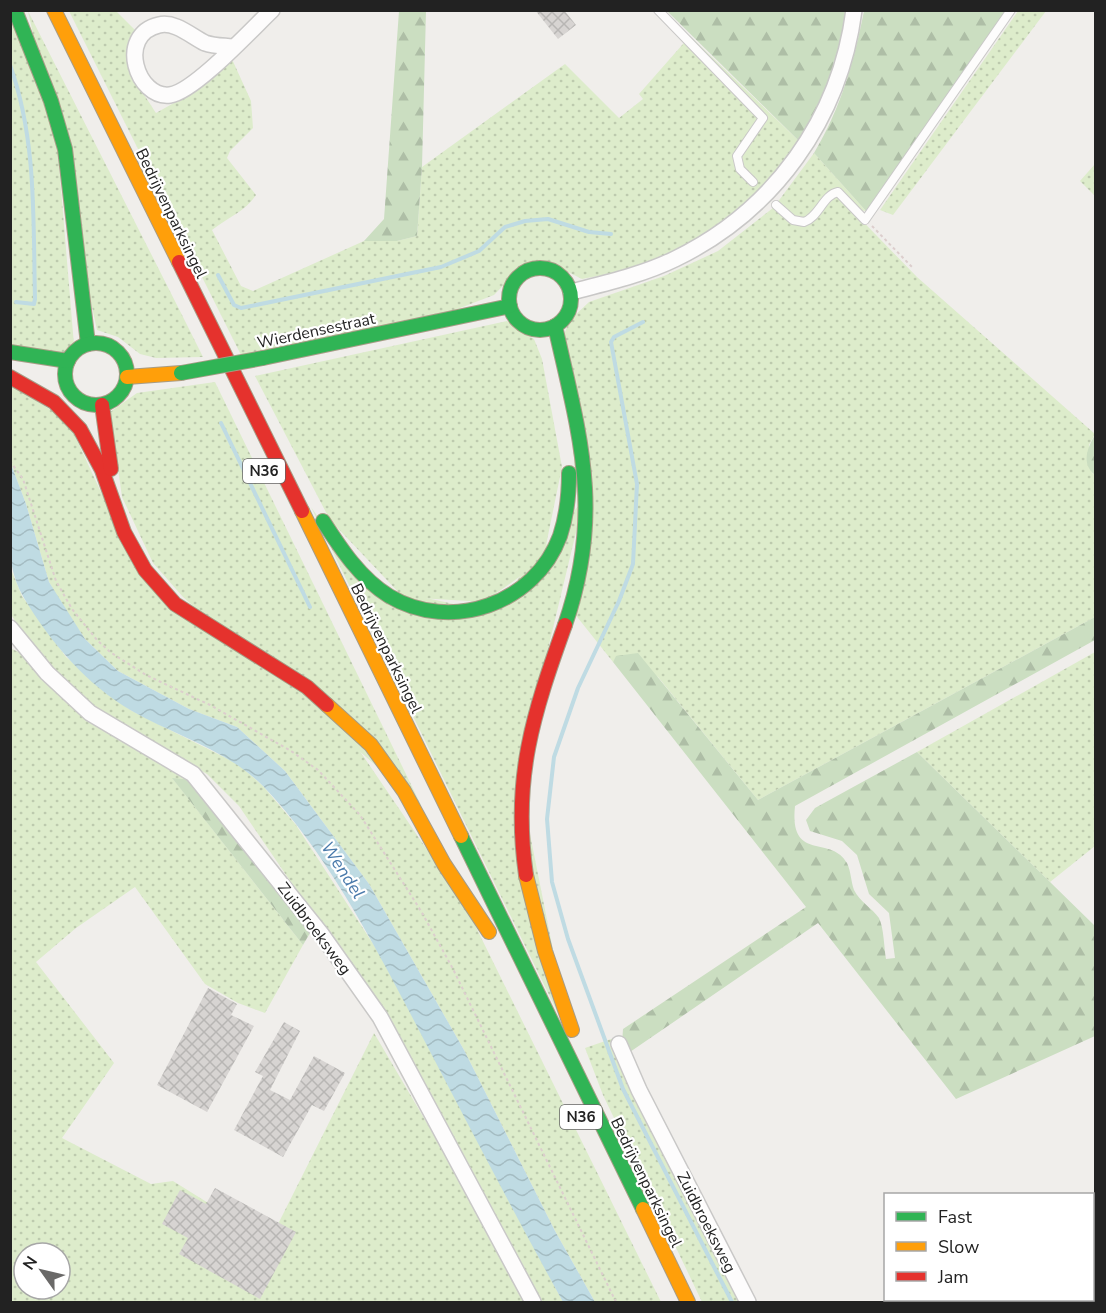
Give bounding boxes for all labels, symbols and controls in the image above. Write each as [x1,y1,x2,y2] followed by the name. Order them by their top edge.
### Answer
[130,145,212,282] street label: Bedrijvenparksingel
[255,308,378,354] street label: Wierdensestraat
[243,459,285,483] road number: N36
[345,580,427,717] street label: Bedrijvenparksingel
[316,837,370,903] water label: Wendel
[272,878,356,979] street label: Zuidbroeksweg
[560,1105,602,1129] road number: N36
[605,1114,687,1251] street label: Bedrijvenparksingel
[671,1168,741,1277] street label: Zuidbroeksweg
[884,1193,1094,1301] legend
[938,1205,973,1229] text: Fast
[938,1235,979,1259] text: Slow
[12,1241,72,1301] north arrow
[18,1252,43,1274] text: N
[937,1265,969,1289] text: Jam

